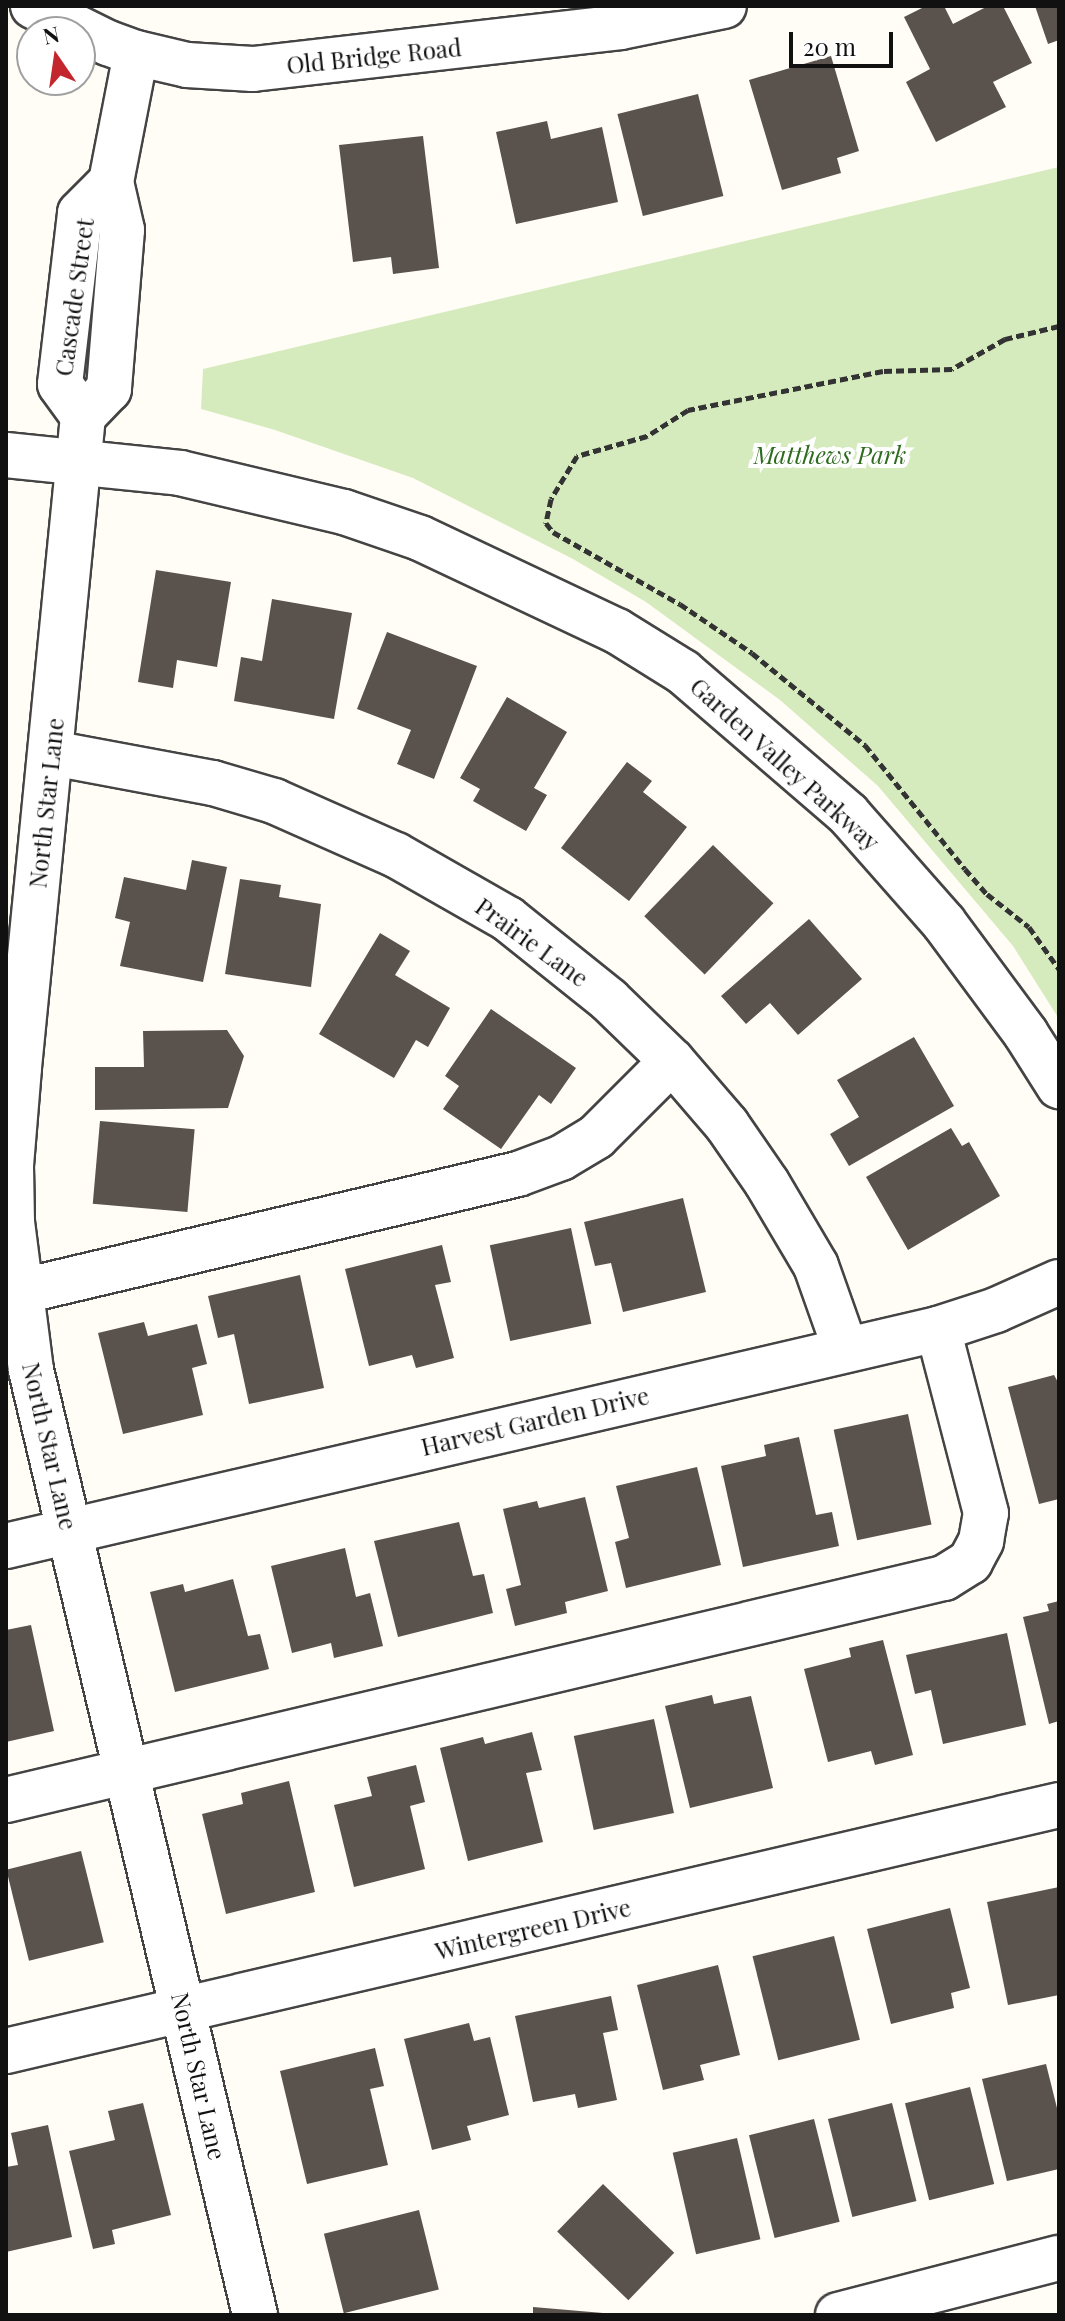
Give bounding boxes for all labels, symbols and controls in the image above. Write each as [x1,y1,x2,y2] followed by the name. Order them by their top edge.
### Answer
[16,16,96,96] north arrow
[793,16,897,66] scale bar
[40,18,62,51] text: N
[803,30,856,62] text: 20 m
[285,32,463,80] street label: Old Bridge Road
[49,216,99,378] street label: Cascade Street
[754,441,906,469] park label: Matthews Park
[684,671,886,857] street label: Garden Valley Parkway
[23,716,69,890] street label: North Star Lane
[470,892,594,992] street label: Prairie Lane
[17,1359,83,1533] street label: North Star Lane
[418,1381,652,1461] street label: Harvest Garden Drive
[432,1892,634,1966] street label: Wintergreen Drive
[166,1989,232,2163] street label: North Star Lane

